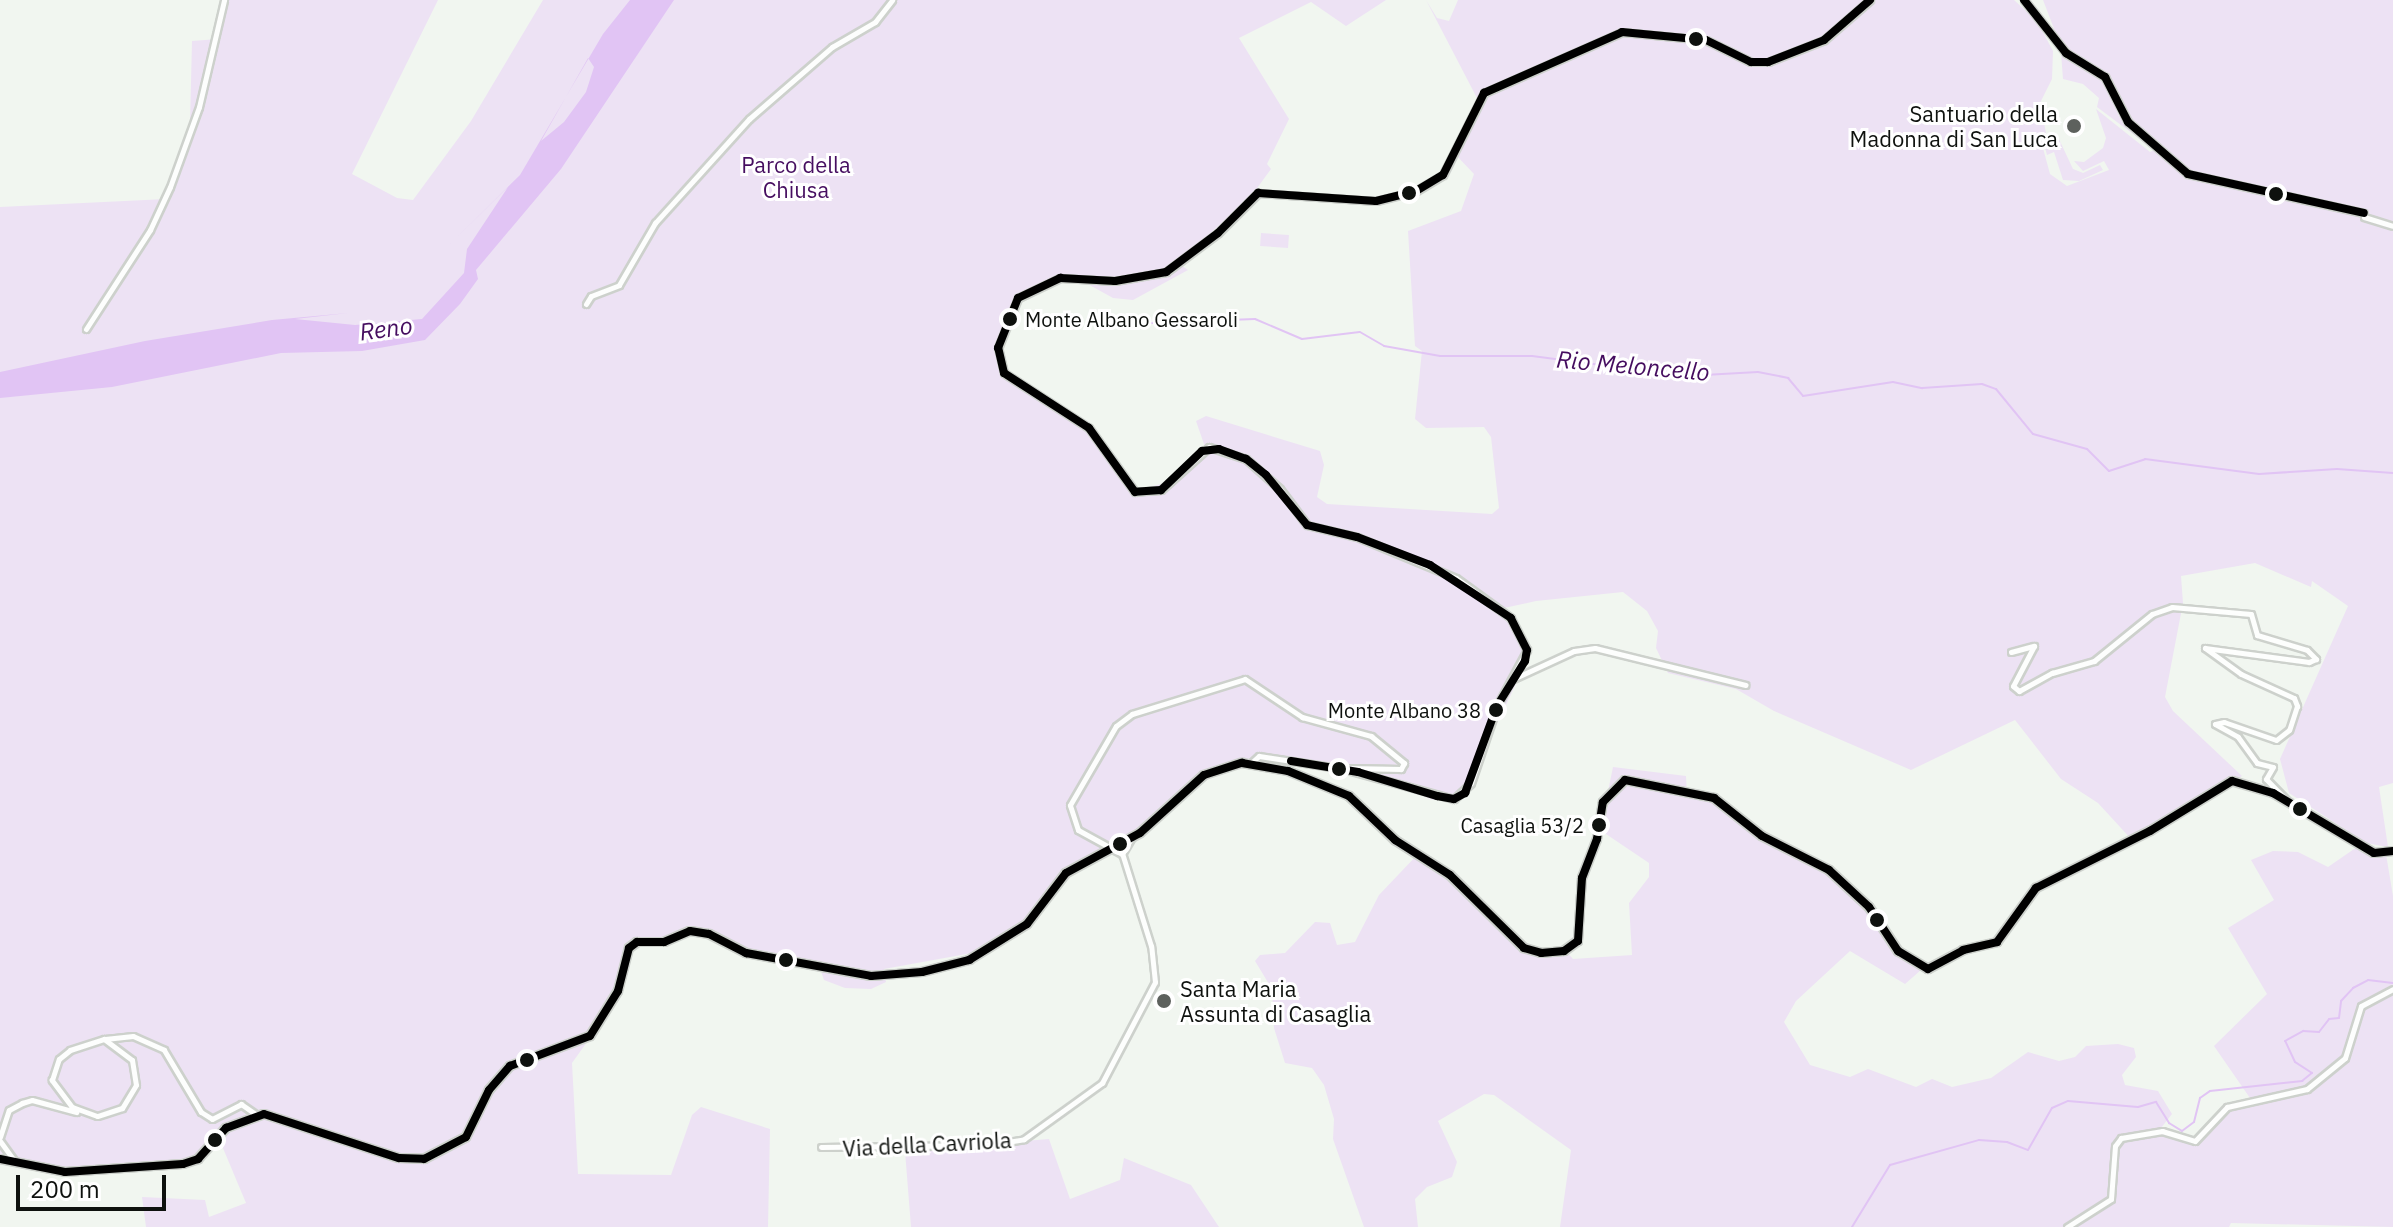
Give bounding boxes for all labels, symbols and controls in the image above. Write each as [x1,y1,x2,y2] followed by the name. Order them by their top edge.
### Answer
[1688,31,1704,47] unlabelled marker
[1850,100,2058,152] place label: Santuario della Madonna di San Luca
[2065,117,2083,135] marker: Santuario della Madonna di San Luca
[741,151,851,202] park label: Parco della Chiusa
[1401,185,1417,201] unlabelled marker
[2268,186,2284,202] unlabelled marker
[1025,307,1238,331] place label: Monte Albano Gessaroli
[358,311,414,347] water label: Reno
[1002,311,1018,327] marker: Monte Albano Gessaroli
[1555,345,1711,387] water label: Rio Meloncello
[1328,698,1481,722] place label: Monte Albano 38
[1488,702,1504,718] marker: Monte Albano 38
[1331,761,1347,777] unlabelled marker
[2292,801,2308,817] unlabelled marker
[1460,813,1584,837] place label: Casaglia 53/2
[1591,817,1607,833] marker: Casaglia 53/2
[1112,836,1128,852] unlabelled marker
[1869,912,1885,928] unlabelled marker
[778,952,794,968] unlabelled marker
[1180,975,1371,1026] place label: Santa Maria Assunta di Casaglia
[1155,992,1173,1010] marker: Santa Maria Assunta di Casaglia
[519,1052,535,1068] unlabelled marker
[842,1126,1012,1162] street label: Via della Cavriola
[207,1132,223,1148] unlabelled marker
[20,1159,170,1209] scale bar
[30,1173,100,1205] text: 200 m

